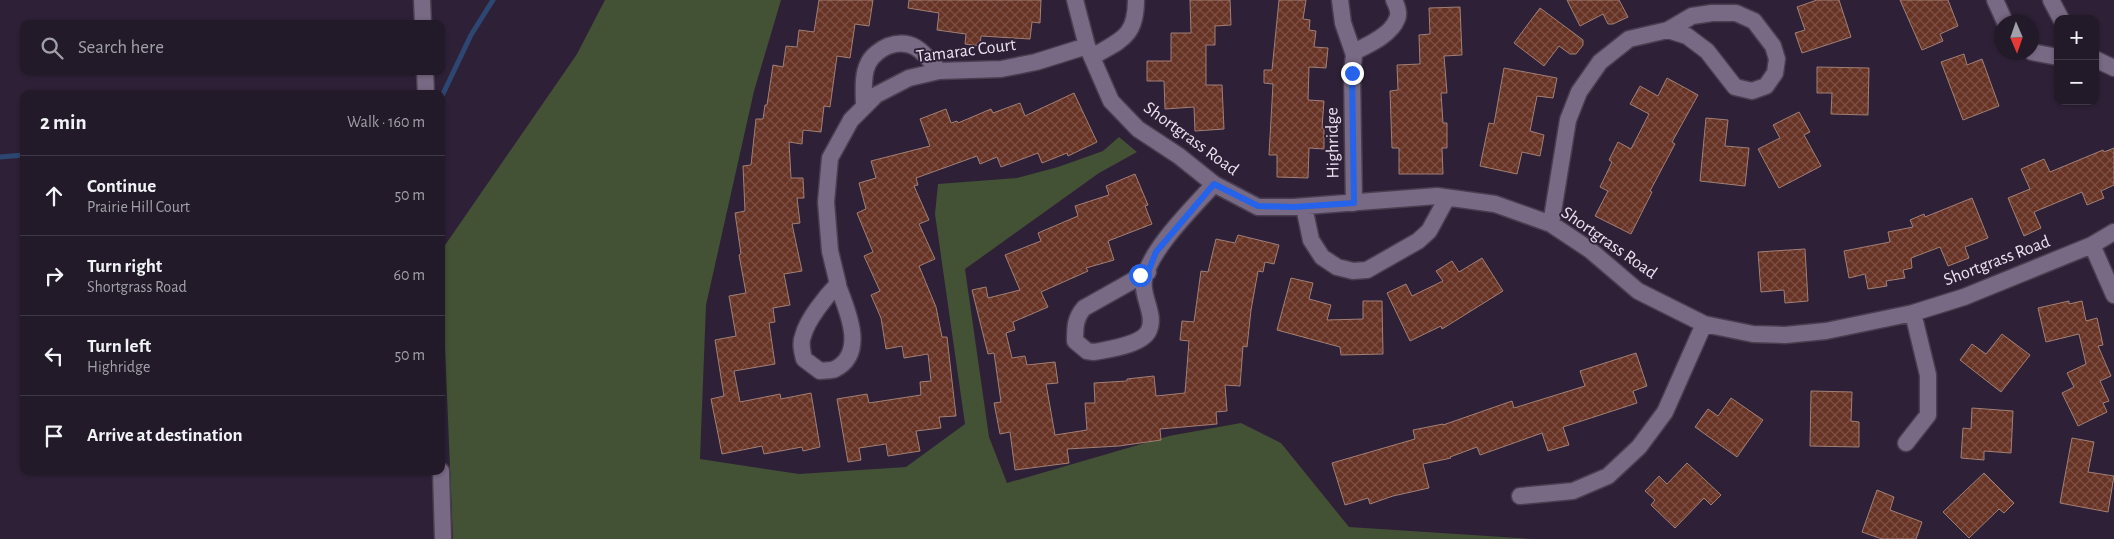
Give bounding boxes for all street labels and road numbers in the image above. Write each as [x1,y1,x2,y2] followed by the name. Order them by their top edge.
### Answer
[915,36,1017,66] street label: Tamarac Court
[1140,99,1242,179] street label: Shortgrass Road
[1323,107,1343,179] street label: Highridge
[1558,203,1660,283] street label: Shortgrass Road
[1941,232,2053,290] street label: Shortgrass Road

